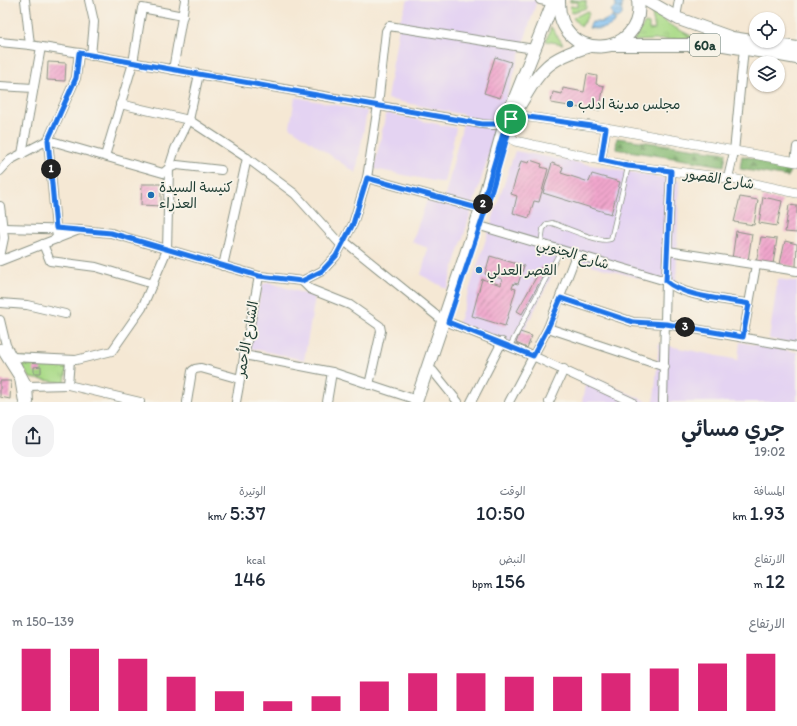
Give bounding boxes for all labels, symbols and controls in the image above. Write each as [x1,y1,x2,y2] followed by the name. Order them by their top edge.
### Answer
[749,12,785,92] map controls
[749,12,785,48] button: locate
[690,34,720,56] road number: 60a
[749,56,785,92] button: layers
[578,96,680,113] place label: مجلس مدينة ادلب
[565,99,575,109] marker: مجلس مدينة ادلب
[494,102,528,136] pin
[500,108,522,130] icon: arrive
[41,159,61,179] pin: 1
[48,162,54,175] text: 1
[681,165,755,194] street label: شارع القصور
[159,179,233,212] place label: كنيسة السيدة العذراء
[146,190,156,200] marker: كنيسة السيدة العذراء
[473,194,493,214] pin: 2
[480,197,486,210] text: 2
[534,235,611,277] street label: شارع الجنوبي
[487,262,557,283] place label: القصر العدلي
[474,265,484,275] marker: القصر العدلي
[231,299,264,380] street label: الشارع الأحمر
[675,317,695,337] pin: 3
[682,320,688,333] text: 3
[12,415,54,457] button: share
[681,415,785,442] text: جري مسائي
[754,444,785,459] text: 19:02
[239,485,266,498] text: الوتيرة
[500,485,525,498] text: الوقت
[754,485,785,498] text: المسافة
[229,501,266,525] text: 5:37
[476,501,525,525] text: 10:50
[749,501,785,525] text: 1.93
[208,510,229,523] text: /km
[732,510,749,523] text: km
[499,553,525,566] text: النبض
[754,553,785,566] text: الارتفاع
[246,554,266,567] text: kcal
[234,567,266,591] text: 146
[495,569,525,593] text: 156
[765,569,785,593] text: 12
[472,578,495,591] text: bpm
[753,578,765,591] text: m
[12,614,74,629] text: 139–150 m
[749,616,785,631] text: الارتفاع

